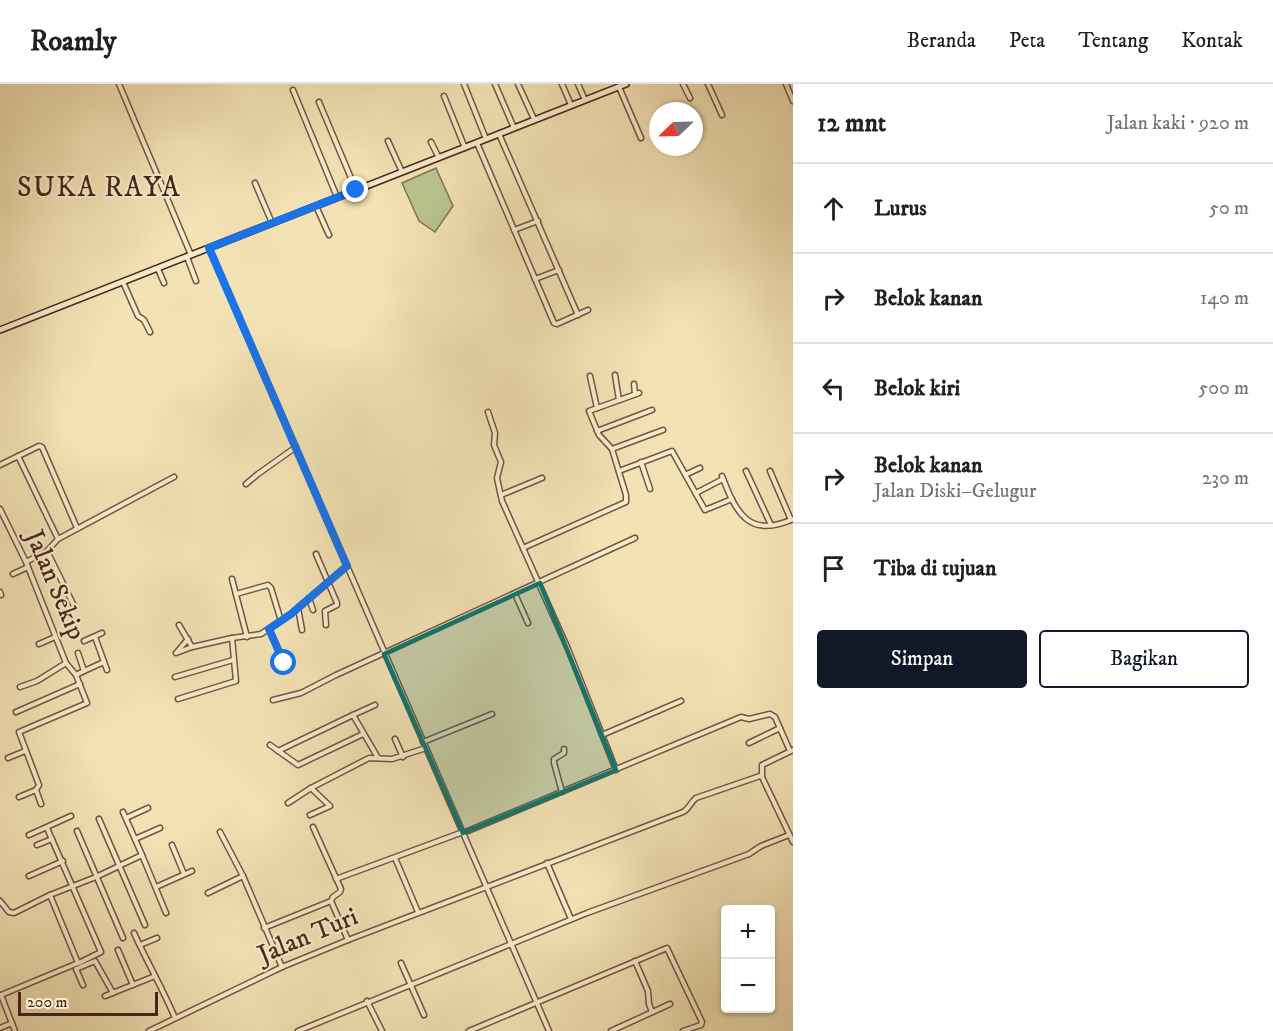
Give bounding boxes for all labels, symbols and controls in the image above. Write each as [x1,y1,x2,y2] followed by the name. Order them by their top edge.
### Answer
[30,24,116,59] text: Roamly
[907,28,976,54] text: Beranda
[1009,28,1045,54] text: Peta
[1078,28,1148,54] text: Tentang
[1181,28,1243,54] text: Kontak
[649,102,703,156] north arrow
[817,107,886,140] text: 12 mnt
[1107,111,1249,136] text: Jalan kaki · 920 m
[17,170,181,205] district label: SUKA RAYA
[342,176,368,202] route end
[817,192,850,225] icon: ahead
[874,195,927,222] text: Lurus
[1209,196,1249,221] text: 50 m
[817,282,850,315] icon: right
[874,285,982,312] text: Belok kanan
[1200,286,1249,311] text: 140 m
[817,372,850,405] icon: left
[874,375,960,402] text: Belok kiri
[1198,376,1249,401] text: 500 m
[874,452,982,479] text: Belok kanan
[817,462,850,495] icon: right
[1202,466,1249,491] text: 230 m
[874,479,1036,504] text: Jalan Diski–Gelugur
[16,523,93,645] street label: Jalan Sekip
[817,552,850,585] icon: arrive
[874,555,996,582] text: Tiba di tujuan
[817,630,1027,688] button: Simpan
[1039,630,1249,688] button: Bagikan
[270,649,296,675] route start
[251,900,363,973] street label: Jalan Turi
[721,905,775,1013] map controls
[721,905,775,959] button: +
[721,959,775,1013] button: −
[18,989,158,1016] scale bar
[27,992,68,1012] text: 200 m

